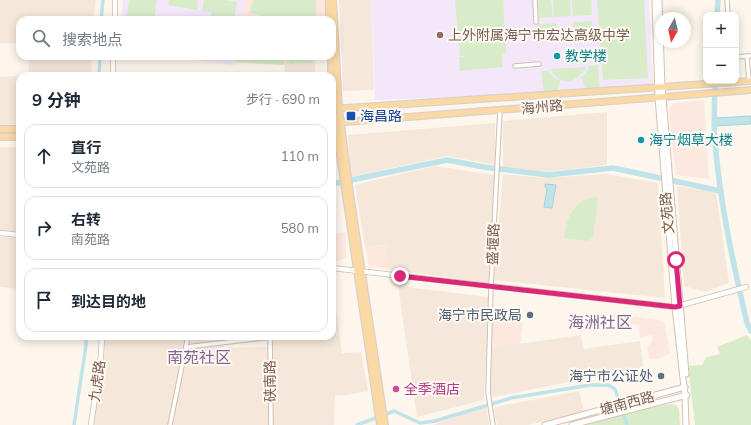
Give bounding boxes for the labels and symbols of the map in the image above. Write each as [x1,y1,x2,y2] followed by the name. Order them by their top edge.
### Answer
[655,12,691,48] north arrow
[448,26,630,44] place label: 上外附属海宁市宏达高级中学
[435,30,445,40] marker: 上外附属海宁市宏达高级中学
[565,47,607,65] place label: 教学楼
[552,51,562,61] marker: 教学楼
[520,96,564,118] street label: 海州路
[360,107,402,125] place label: 海昌路
[345,110,357,122] marker: 海昌路
[649,131,733,149] place label: 海宁烟草大楼
[636,135,646,145] marker: 海宁烟草大楼
[656,191,678,235] street label: 文苑路
[483,223,503,265] street label: 盛堰路
[667,251,685,269] route start
[391,267,409,285] route end
[438,306,522,324] place label: 海宁市民政局
[525,310,535,320] marker: 海宁市民政局
[568,312,632,332] district label: 海洲社区
[167,347,231,367] district label: 南苑社区
[85,359,109,403] street label: 九虎路
[261,360,279,402] street label: 硖南路
[569,367,653,385] place label: 海宁市公证处
[656,371,666,381] marker: 海宁市公证处
[404,380,460,398] place label: 全季酒店
[391,384,401,394] marker: 全季酒店
[598,387,656,419] street label: 塘南西路

